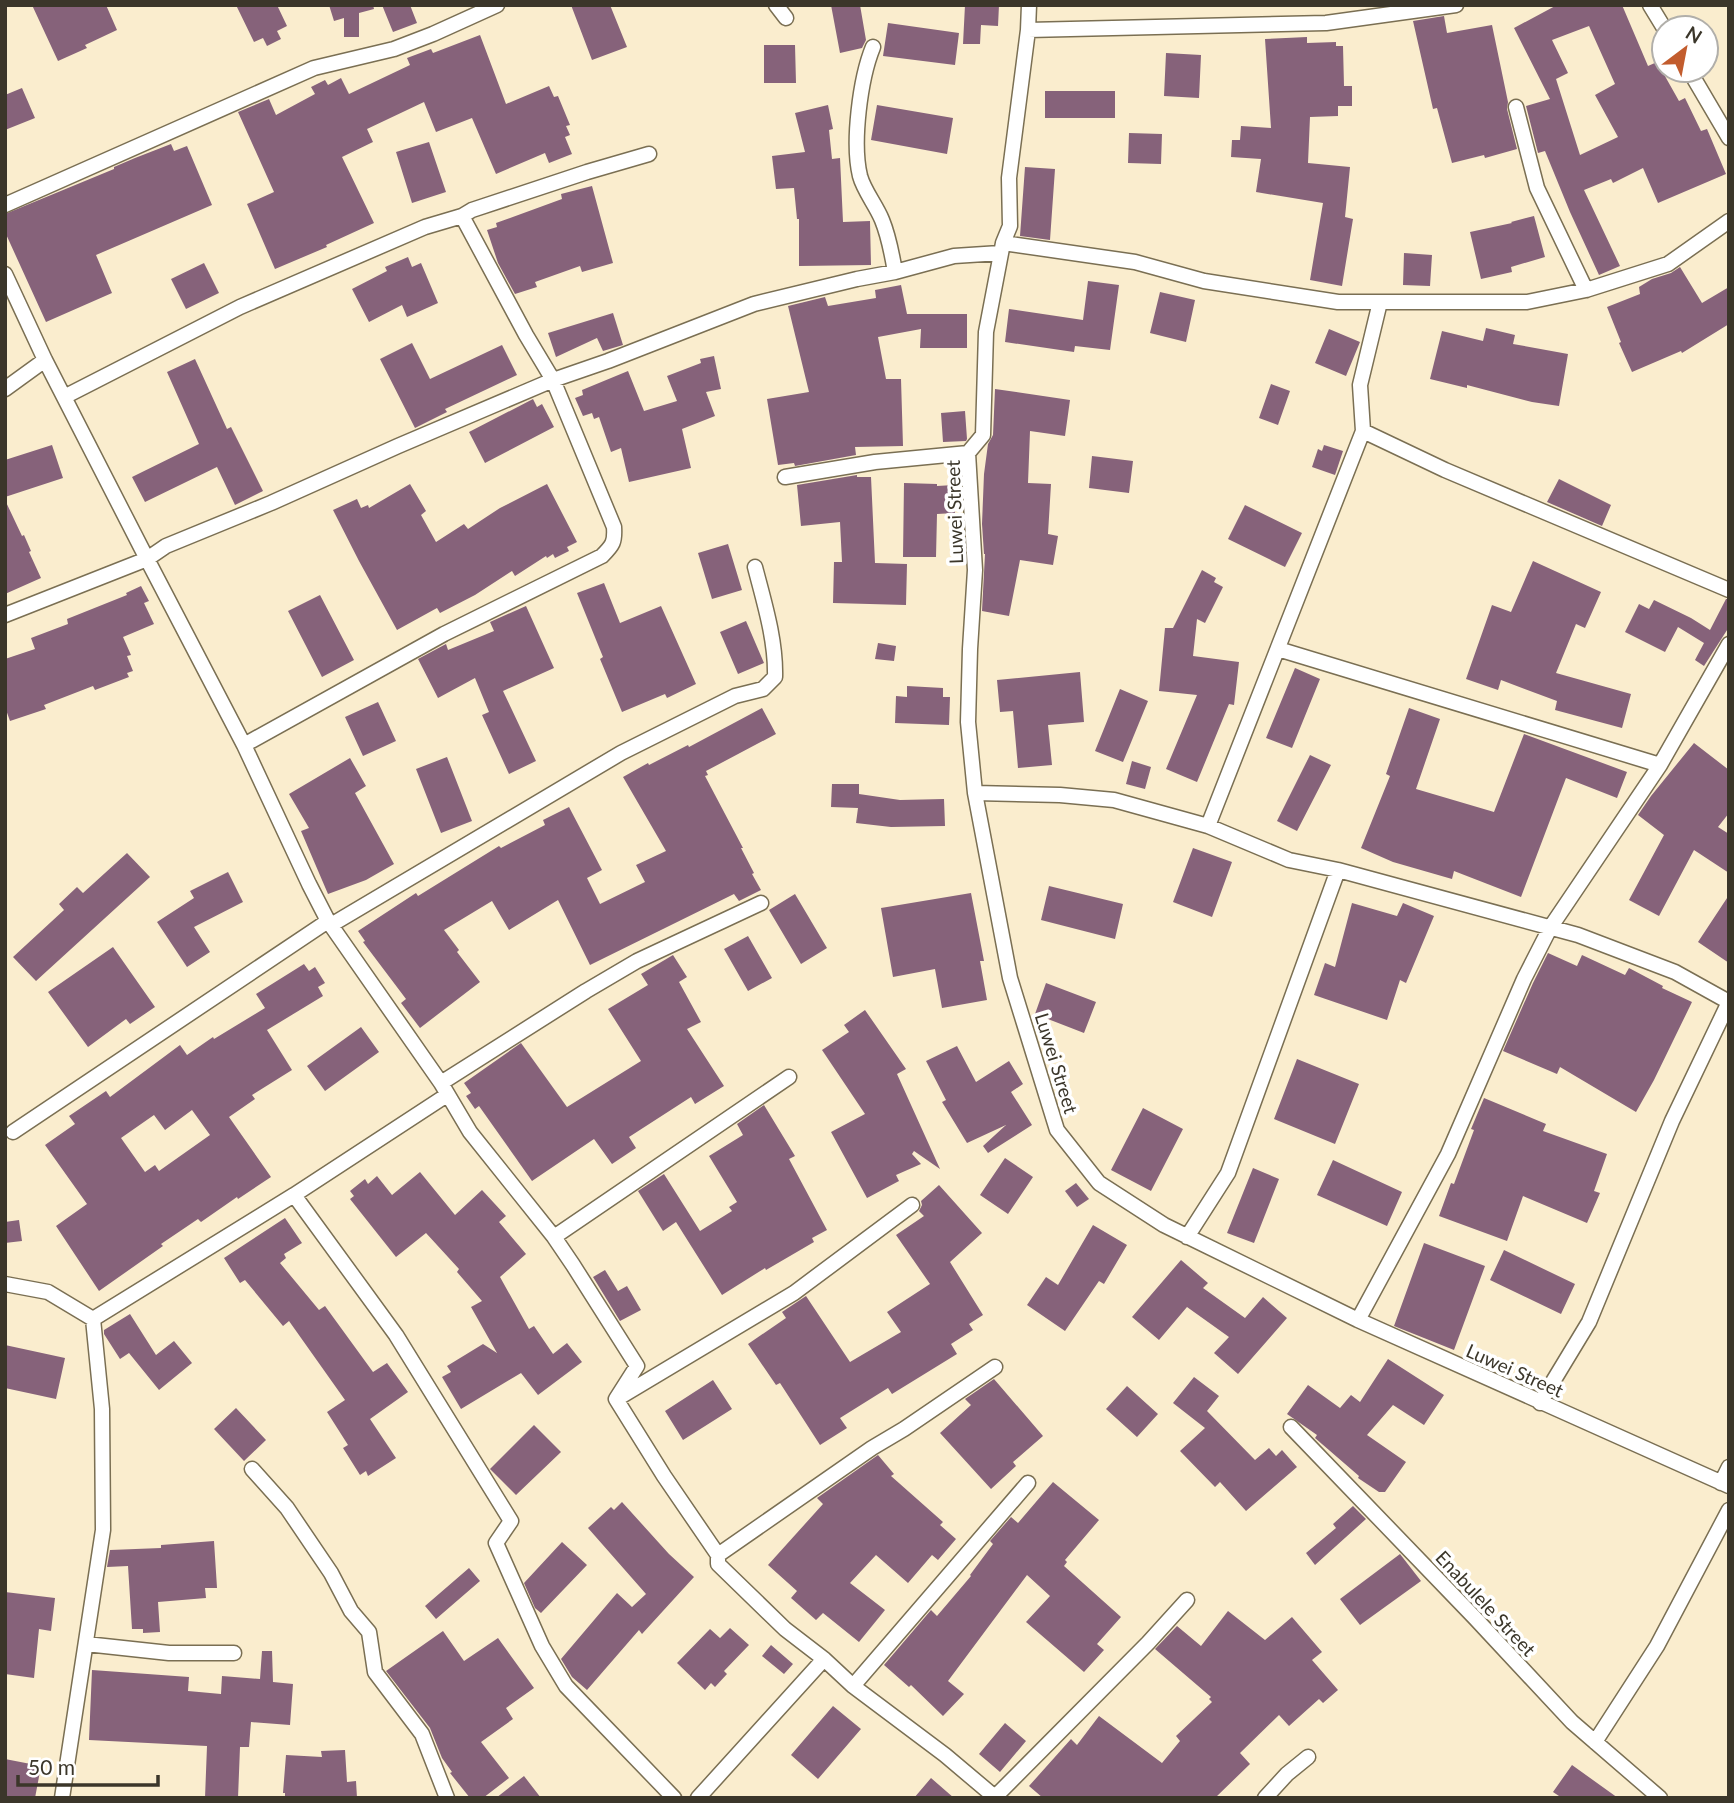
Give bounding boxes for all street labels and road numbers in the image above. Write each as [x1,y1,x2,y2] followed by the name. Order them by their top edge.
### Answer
[941,459,967,564] street label: Luwei Street
[1031,1010,1083,1116] street label: Luwei Street
[1463,1338,1567,1402] street label: Luwei Street
[1431,1545,1541,1661] street label: Enabulele Street

